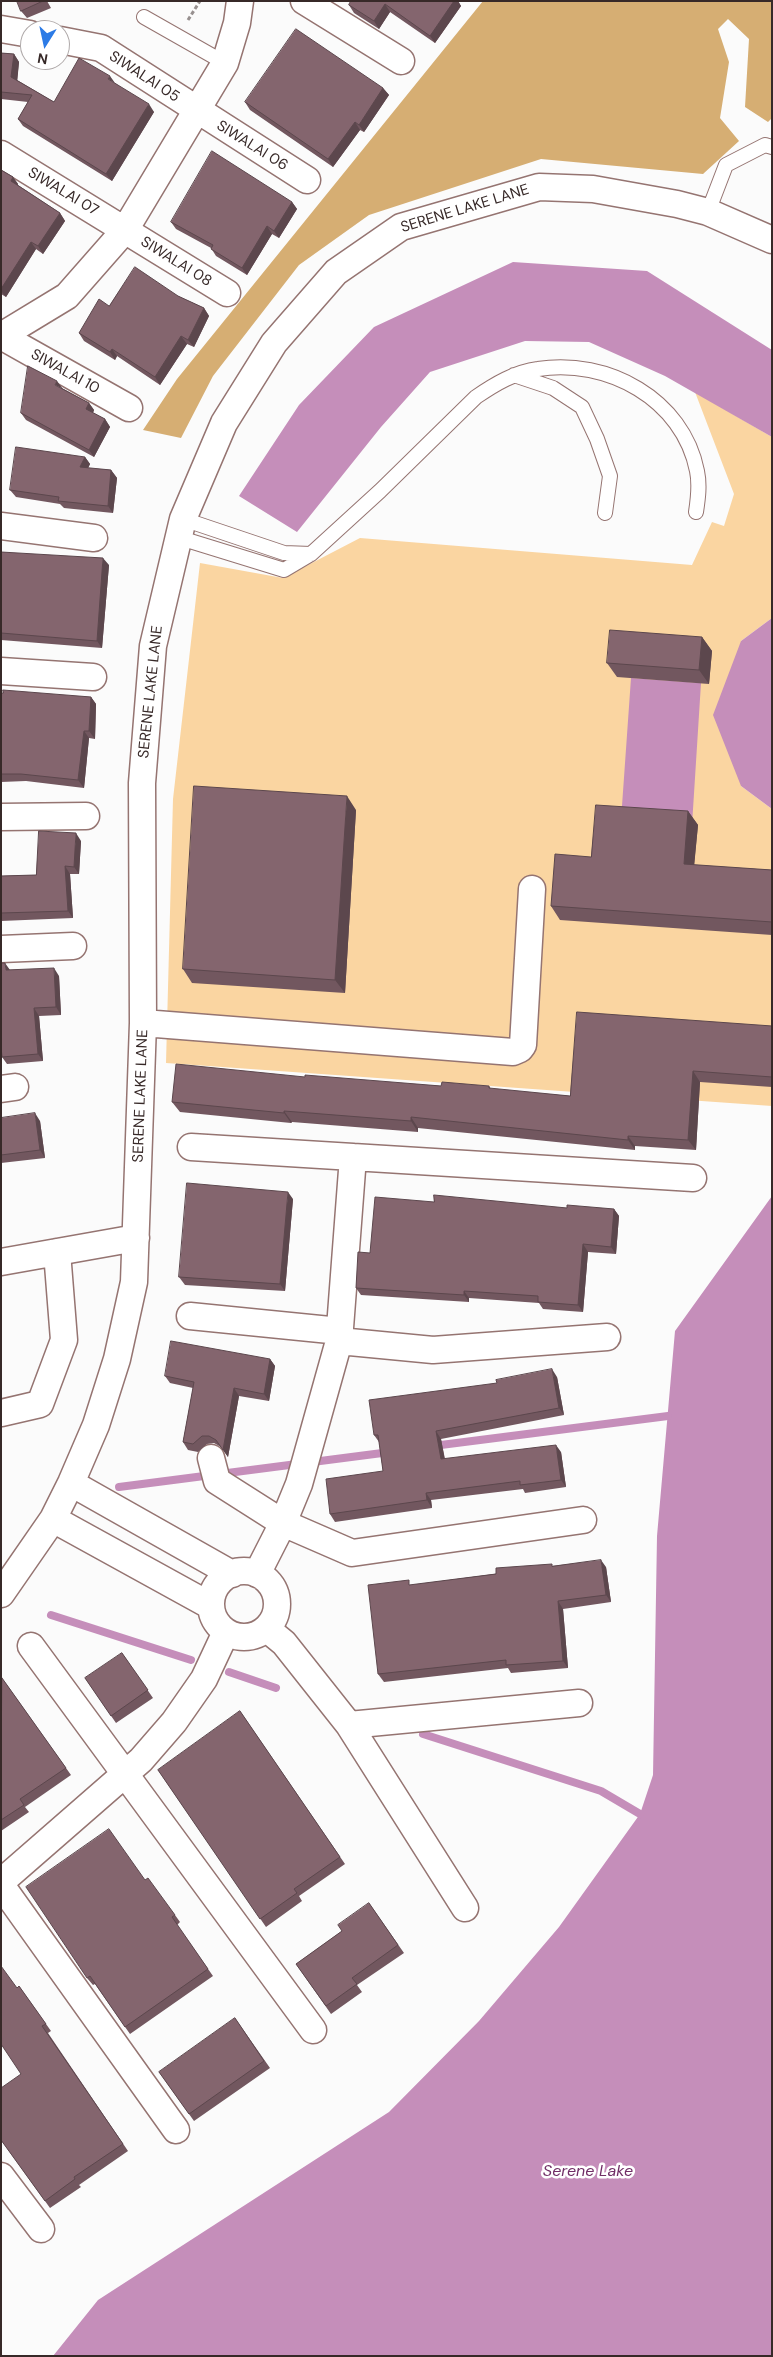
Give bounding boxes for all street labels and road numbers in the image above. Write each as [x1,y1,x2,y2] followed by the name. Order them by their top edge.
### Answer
[105,48,183,106] street label: SIWALAI 05
[213,117,291,175] street label: SIWALAI 06
[24,164,102,220] street label: SIWALAI 07
[399,181,531,237] street label: SERENE LAKE LANE
[137,233,215,291] street label: SIWALAI 08
[27,346,103,398] street label: SIWALAI 10
[135,625,167,759] street label: SERENE LAKE LANE
[130,1029,152,1163] street label: SERENE LAKE LANE

